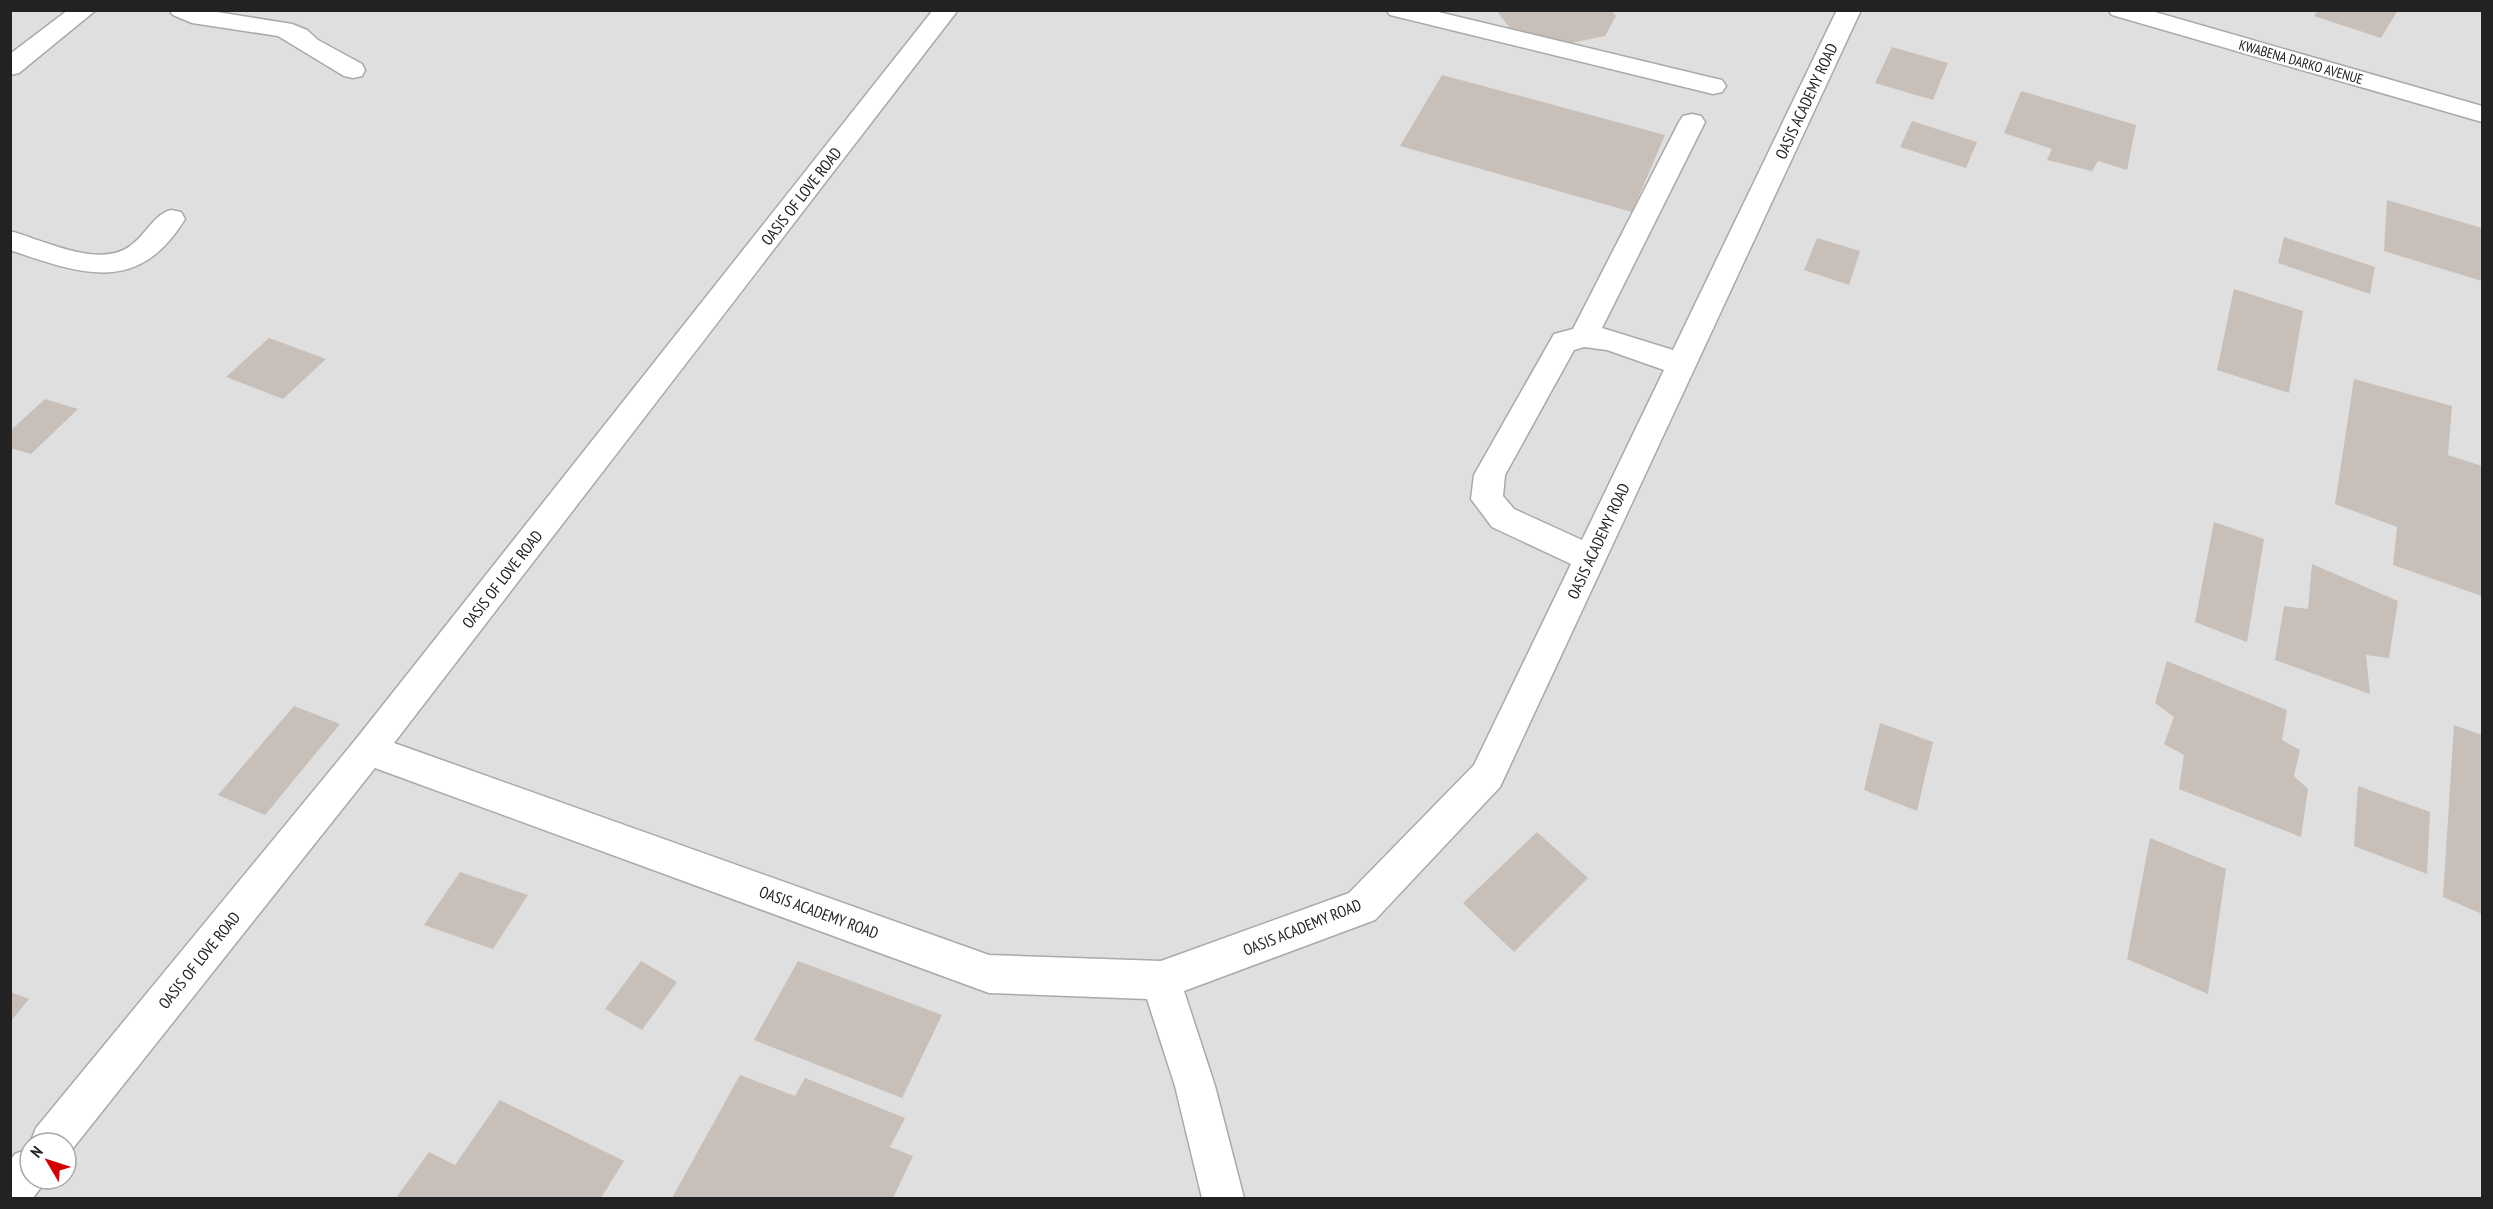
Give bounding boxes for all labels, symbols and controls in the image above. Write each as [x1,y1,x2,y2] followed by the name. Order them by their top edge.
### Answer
[2237,36,2365,88] street label: KWABENA DARKO AVENUE
[1770,40,1842,162] street label: OASIS ACADEMY ROAD
[756,143,846,249] street label: OASIS OF LOVE ROAD
[1562,480,1634,602] street label: OASIS ACADEMY ROAD
[457,526,547,632] street label: OASIS OF LOVE ROAD
[757,881,881,943] street label: OASIS ACADEMY ROAD
[1240,894,1364,960] street label: OASIS ACADEMY ROAD
[154,907,244,1013] street label: OASIS OF LOVE ROAD
[18,1131,78,1191] north arrow
[26,1142,47,1161] text: N

